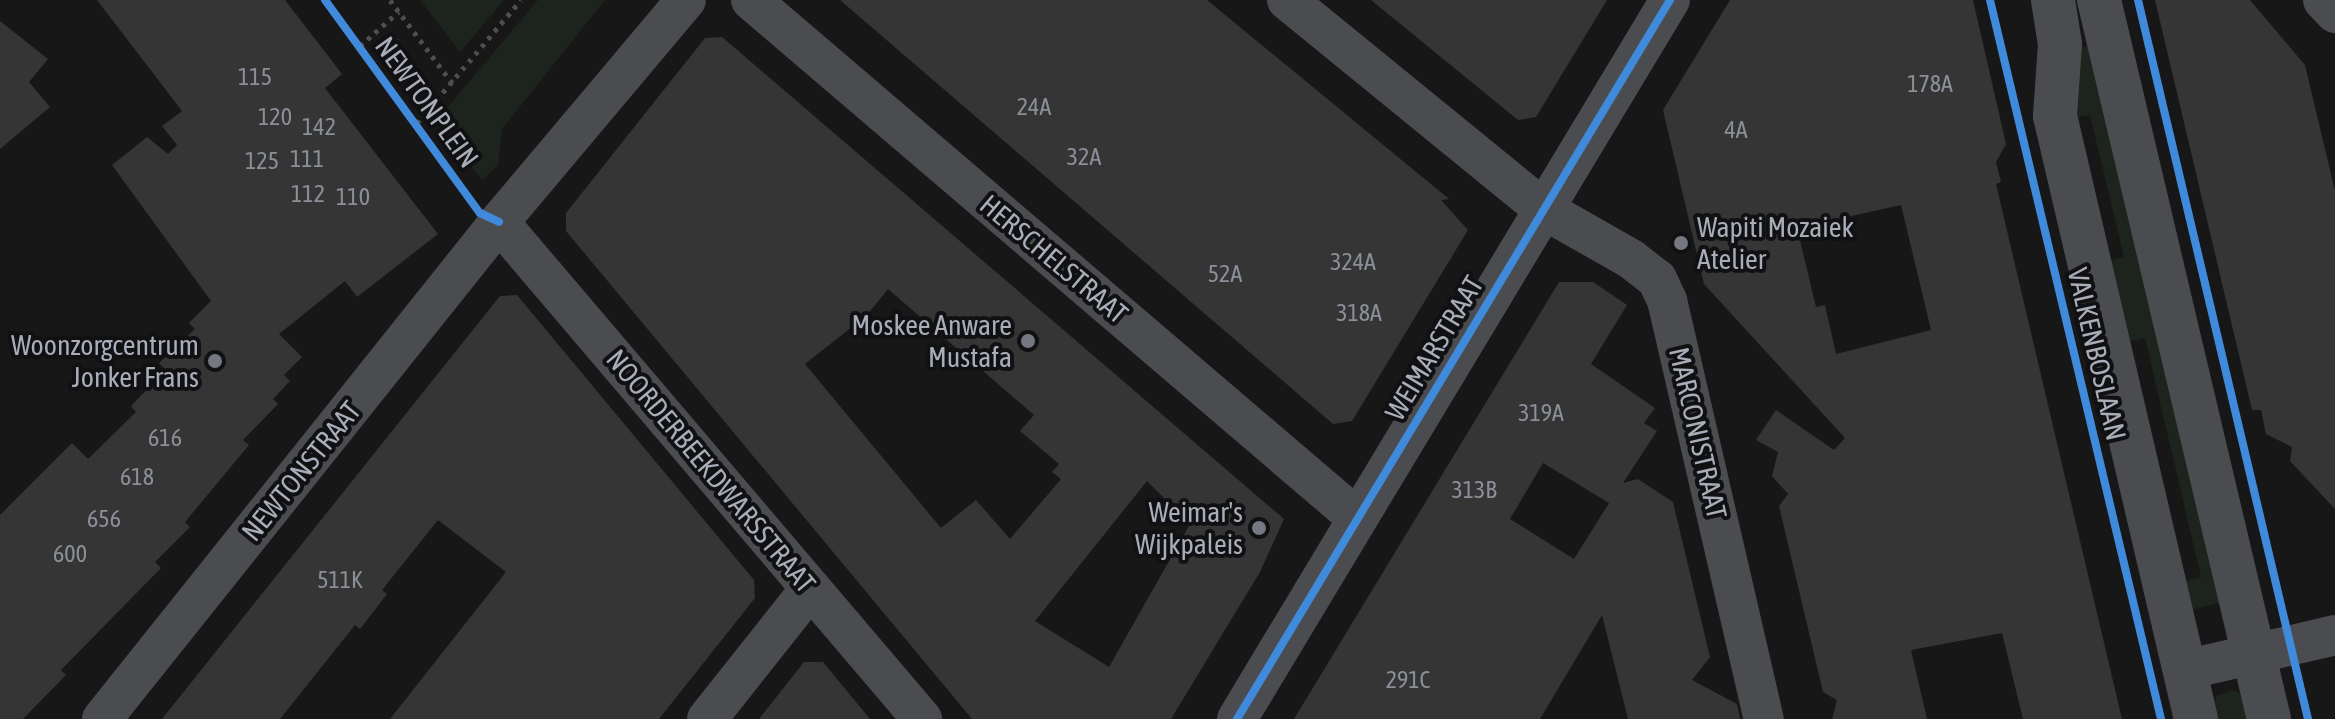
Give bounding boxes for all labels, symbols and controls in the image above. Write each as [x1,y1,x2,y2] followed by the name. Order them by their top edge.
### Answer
[368,30,486,174] street label: NEWTONPLEIN
[238,63,272,91] house number: 115
[1907,70,1953,98] house number: 178A
[1017,93,1051,121] house number: 24A
[258,103,292,131] house number: 120
[302,113,336,141] house number: 142
[1724,116,1748,144] house number: 4A
[1067,143,1101,171] house number: 32A
[290,145,324,173] house number: 111
[245,147,279,175] house number: 125
[291,180,325,208] house number: 112
[336,183,370,211] house number: 110
[973,188,1135,330] street label: HERSCHELSTRAAT
[1697,210,1854,276] place label: Wapiti Mozaiek Atelier
[1672,234,1690,252] marker: Wapiti Mozaiek Atelier
[1330,248,1376,276] house number: 324A
[1208,260,1242,288] house number: 52A
[2061,264,2133,444] street label: VALKENBOSLAAN
[1378,270,1490,426] street label: WEIMARSTRAAT
[1336,299,1382,327] house number: 318A
[852,308,1012,374] place label: Moskee Anware Mustafa
[11,328,199,394] place label: Woonzorgcentrum Jonker Frans
[1019,332,1037,350] marker: Moskee Anware Mustafa
[599,343,823,599] street label: NOORDERBEEKDWARSSTRAAT
[1662,344,1734,522] street label: MARCONISTRAAT
[206,352,224,370] marker: Woonzorgcentrum Jonker Frans
[234,394,368,548] street label: NEWTONSTRAAT
[1518,399,1564,427] house number: 319A
[148,424,182,452] house number: 616
[120,463,154,491] house number: 618
[1451,476,1497,504] house number: 313B
[1135,495,1243,561] place label: Weimar's Wijkpaleis
[87,505,121,533] house number: 656
[1250,519,1268,537] marker: Weimar's Wijkpaleis
[53,540,87,568] house number: 600
[317,566,363,594] house number: 511K
[1386,666,1430,694] house number: 291C

